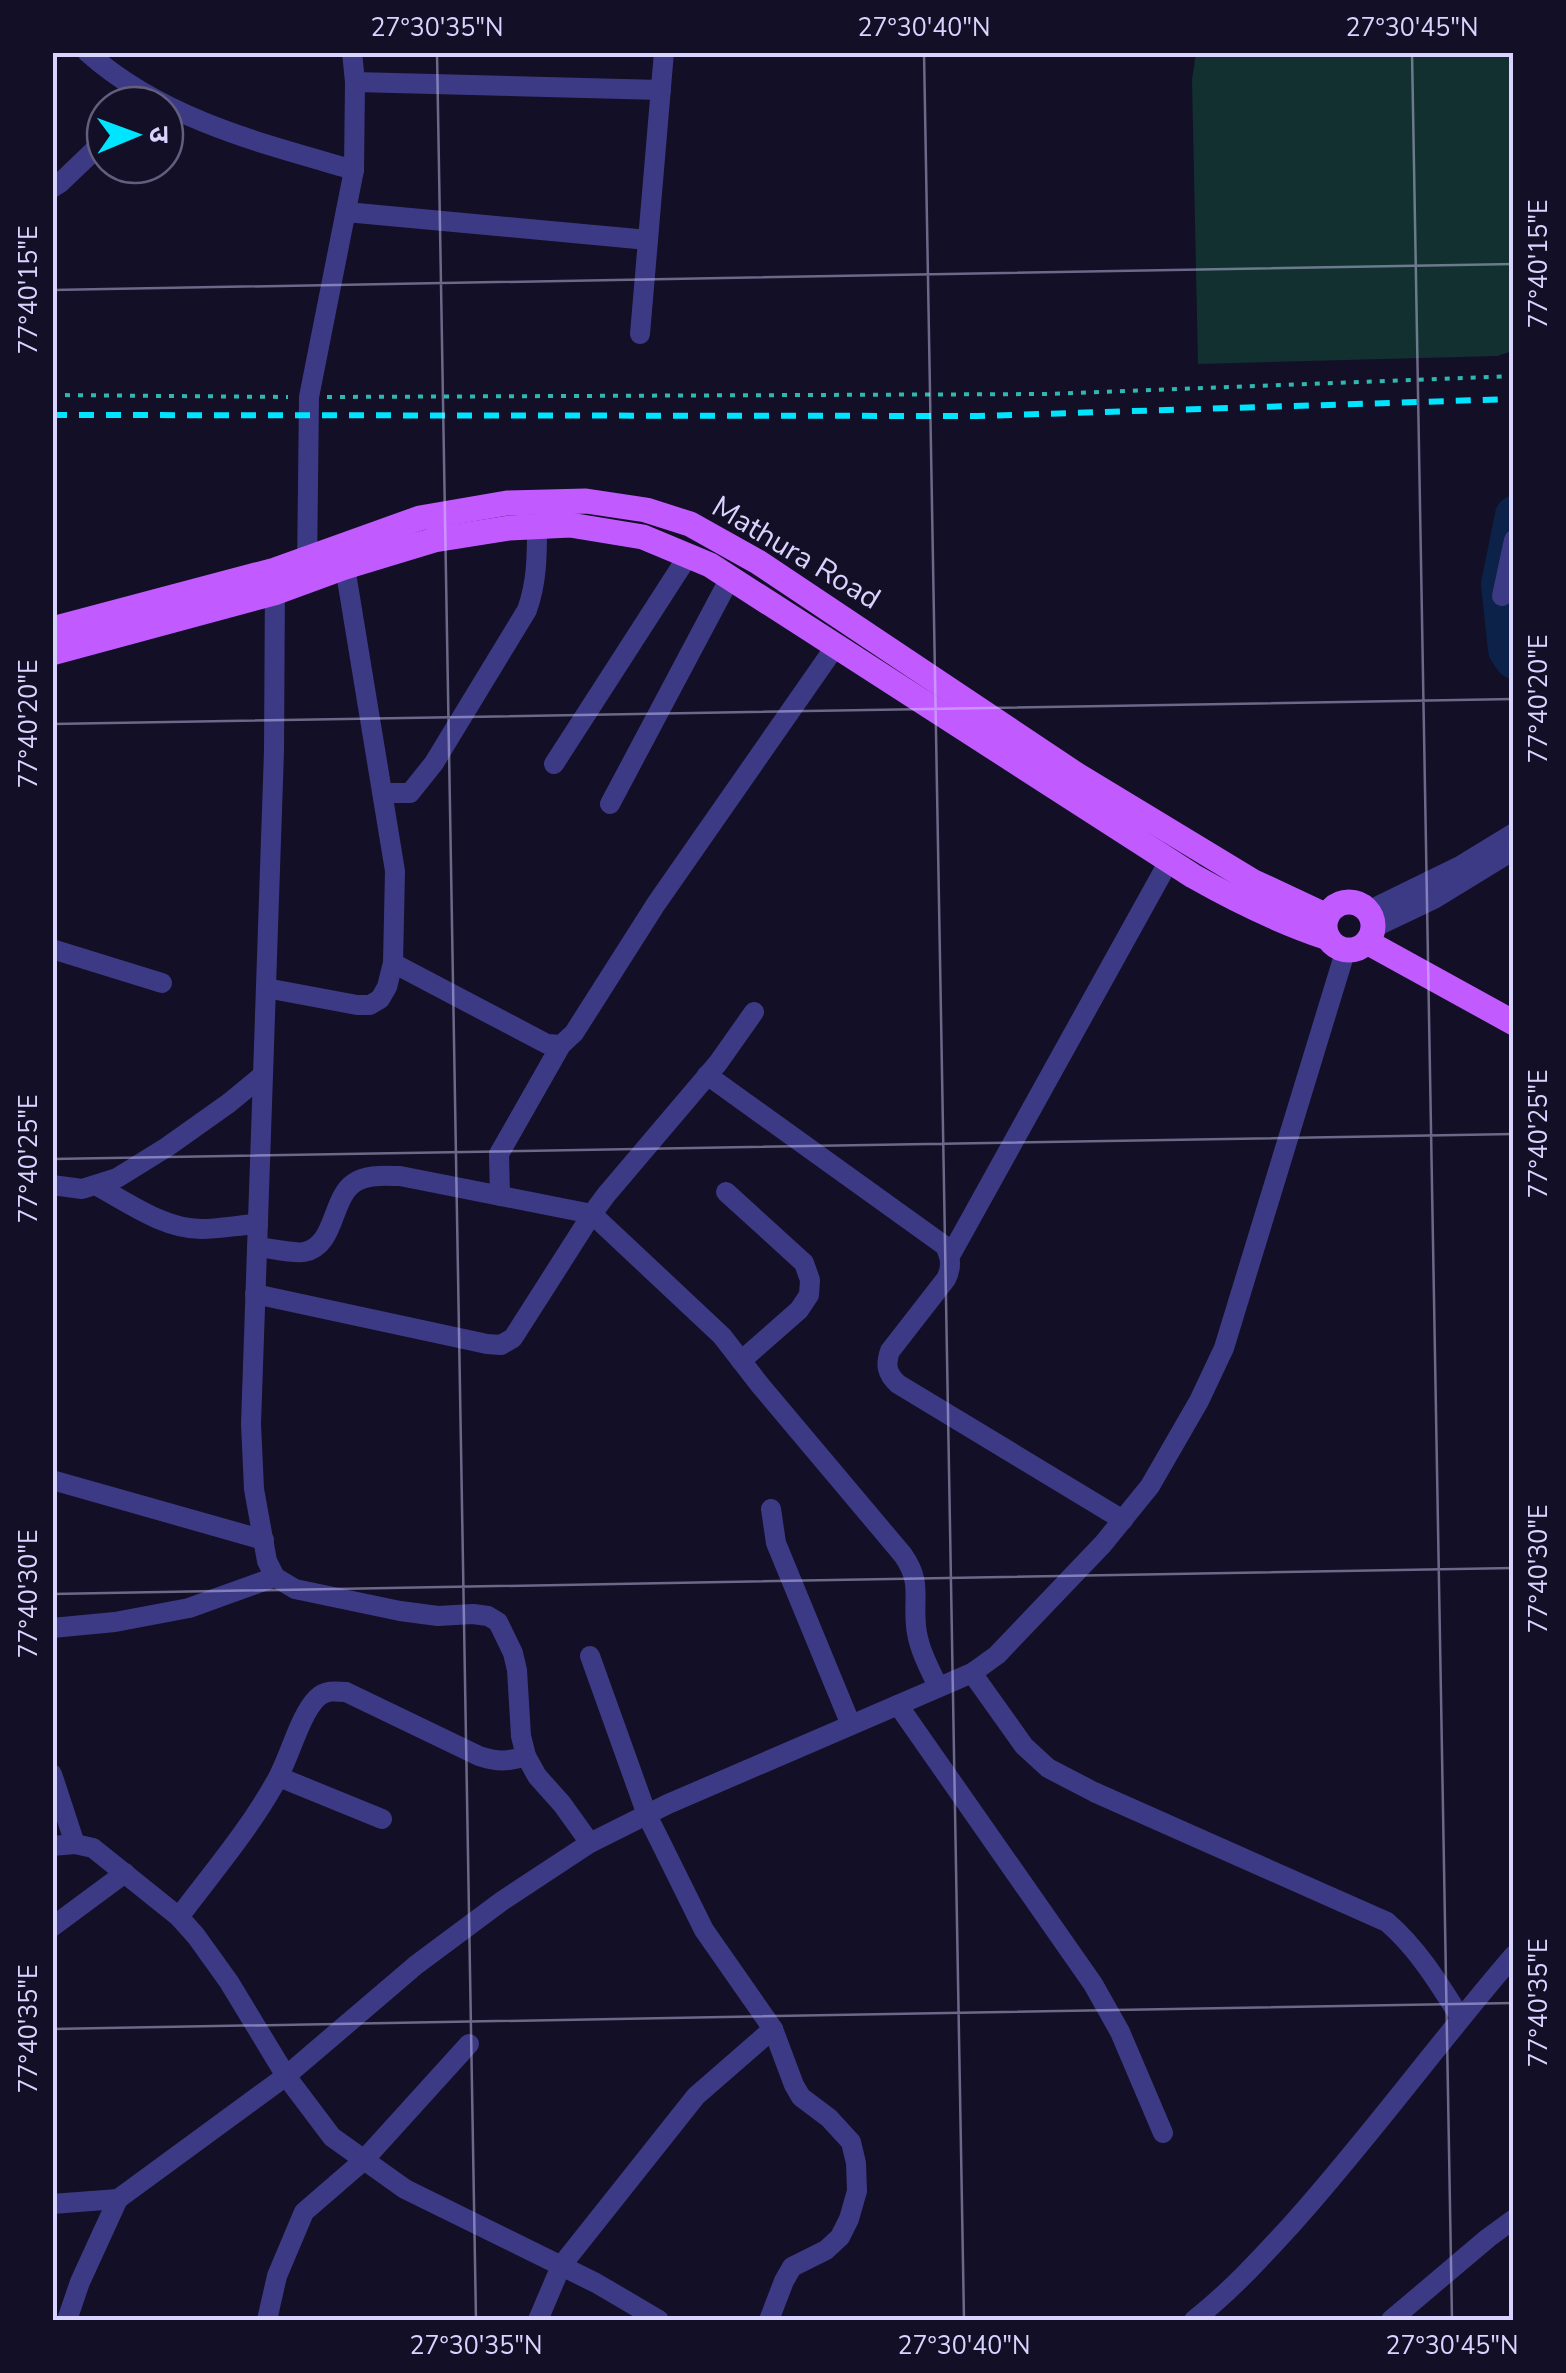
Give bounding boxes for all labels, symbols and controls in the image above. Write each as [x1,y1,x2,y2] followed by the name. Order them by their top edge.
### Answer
[370,11,504,45] text: 27°30'35"N
[857,11,991,45] text: 27°30'40"N
[1345,11,1479,45] text: 27°30'45"N
[85,85,185,185] north arrow
[140,126,178,144] text: उ
[1522,199,1556,329] text: 77°40'15"E
[12,225,46,355] text: 77°40'15"E
[704,487,888,619] street label: Mathura Road
[1522,634,1556,764] text: 77°40'20"E
[12,659,46,789] text: 77°40'20"E
[1522,1069,1556,1199] text: 77°40'25"E
[12,1094,46,1224] text: 77°40'25"E
[1522,1504,1556,1634] text: 77°40'30"E
[12,1529,46,1659] text: 77°40'30"E
[1522,1938,1556,2068] text: 77°40'35"E
[12,1964,46,2094] text: 77°40'35"E
[409,2329,543,2363] text: 27°30'35"N
[897,2329,1031,2363] text: 27°30'40"N
[1385,2329,1519,2363] text: 27°30'45"N

